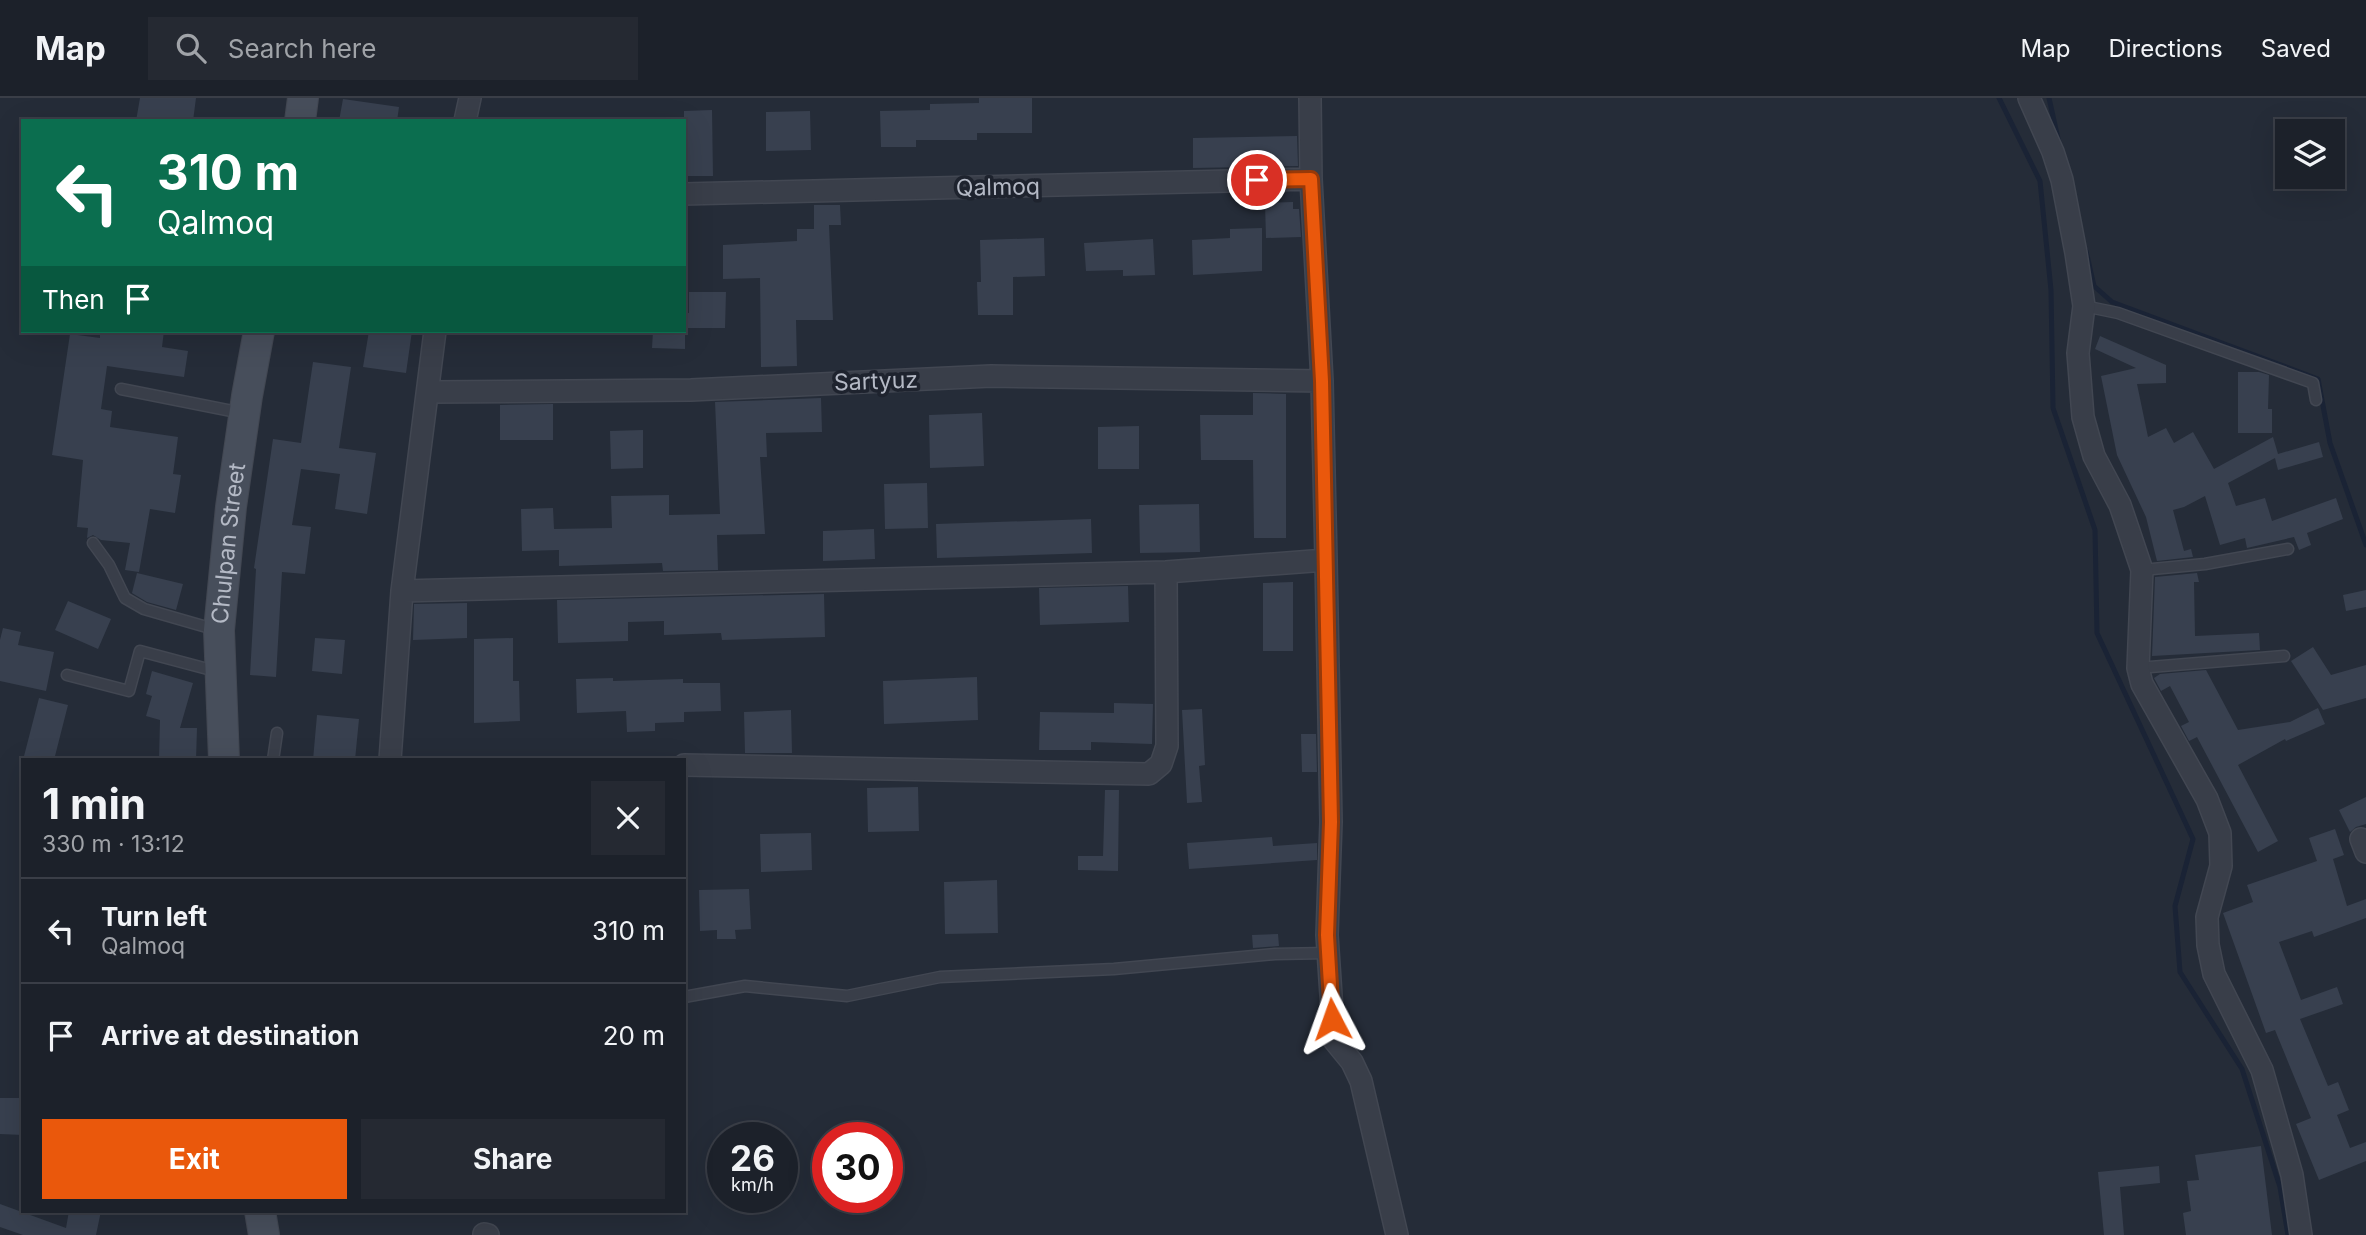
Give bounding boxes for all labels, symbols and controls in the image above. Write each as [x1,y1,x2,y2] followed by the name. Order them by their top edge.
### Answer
[148,17,638,80] search box
[35,28,106,68] text: Map
[172,29,210,67] icon: search
[228,33,376,64] text: Search here
[2021,34,2070,63] text: Map
[2108,34,2223,63] text: Directions
[2261,34,2331,63] text: Saved
[2275,119,2345,189] map controls
[2275,119,2345,189] button: layers
[157,143,299,202] text: 310 m
[42,147,133,238] icon: left
[1227,150,1287,210] pin
[1238,161,1276,199] icon: arrive
[956,172,1040,202] street label: Qalmoq
[157,203,274,242] text: Qalmoq
[119,280,157,318] icon: arrive
[42,284,105,315] text: Then
[834,366,918,396] street label: Sartyuz
[206,461,251,625] street label: Chulpan Street
[42,778,146,829] text: 1 min
[591,781,665,855] button: close
[42,830,185,858] text: 330 m · 13:12
[101,901,207,932] text: Turn left
[42,912,80,950] icon: left
[592,915,665,946] text: 310 m
[101,932,185,960] text: Qalmoq
[1295,982,1369,1056] position arrow
[42,1017,80,1055] icon: arrive
[101,1020,360,1051] text: Arrive at destination
[603,1020,665,1051] text: 20 m
[42,1119,347,1199] button: Exit
[361,1119,665,1199] button: Share
[812,1122,903,1213] speed limit sign: 30
[730,1137,775,1179] text: 26
[731,1174,774,1195] text: km/h

